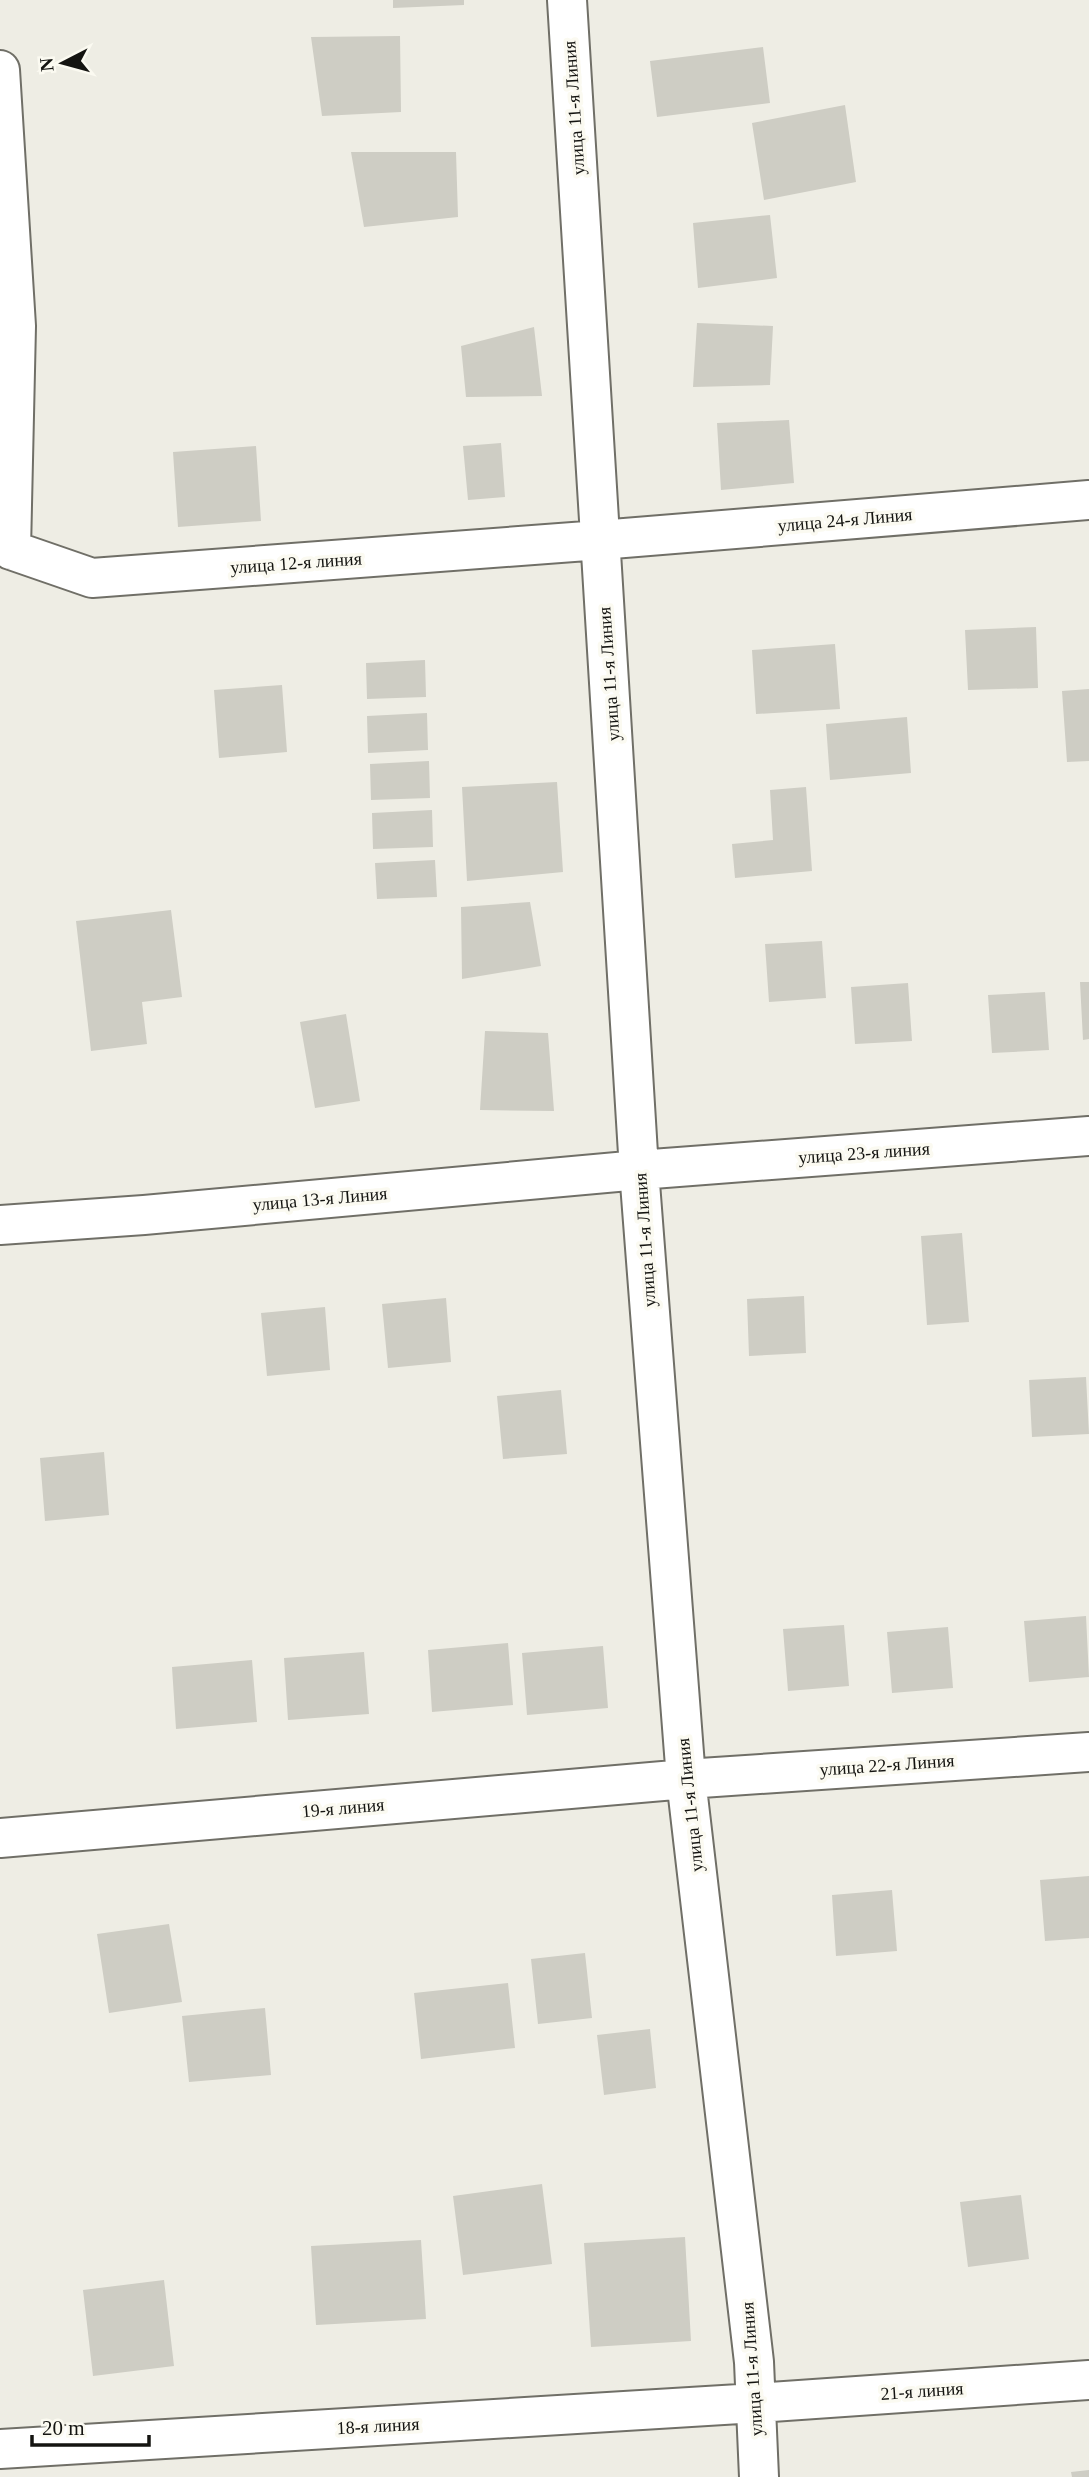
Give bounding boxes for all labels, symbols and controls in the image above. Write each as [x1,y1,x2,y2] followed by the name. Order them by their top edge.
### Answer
[28,28,98,98] north arrow
[559,40,589,176] street label: улица 11-я Линия
[35,57,58,73] text: N
[777,504,913,536] street label: улица 24-я Линия
[230,548,362,578] street label: улица 12-я линия
[594,606,624,742] street label: улица 11-я Линия
[798,1138,930,1168] street label: улица 23-я линия
[630,1172,660,1308] street label: улица 11-я Линия
[252,1183,388,1215] street label: улица 13-я Линия
[673,1737,707,1873] street label: улица 11-я Линия
[819,1750,955,1780] street label: улица 22-я Линия
[301,1794,385,1822] street label: 19-я линия
[737,2301,767,2437] street label: улица 11-я Линия
[880,2378,964,2404] street label: 21-я линия
[32,2404,149,2448] scale bar
[336,2414,420,2438] street label: 18-я линия
[42,2416,85,2440] text: 20 m

